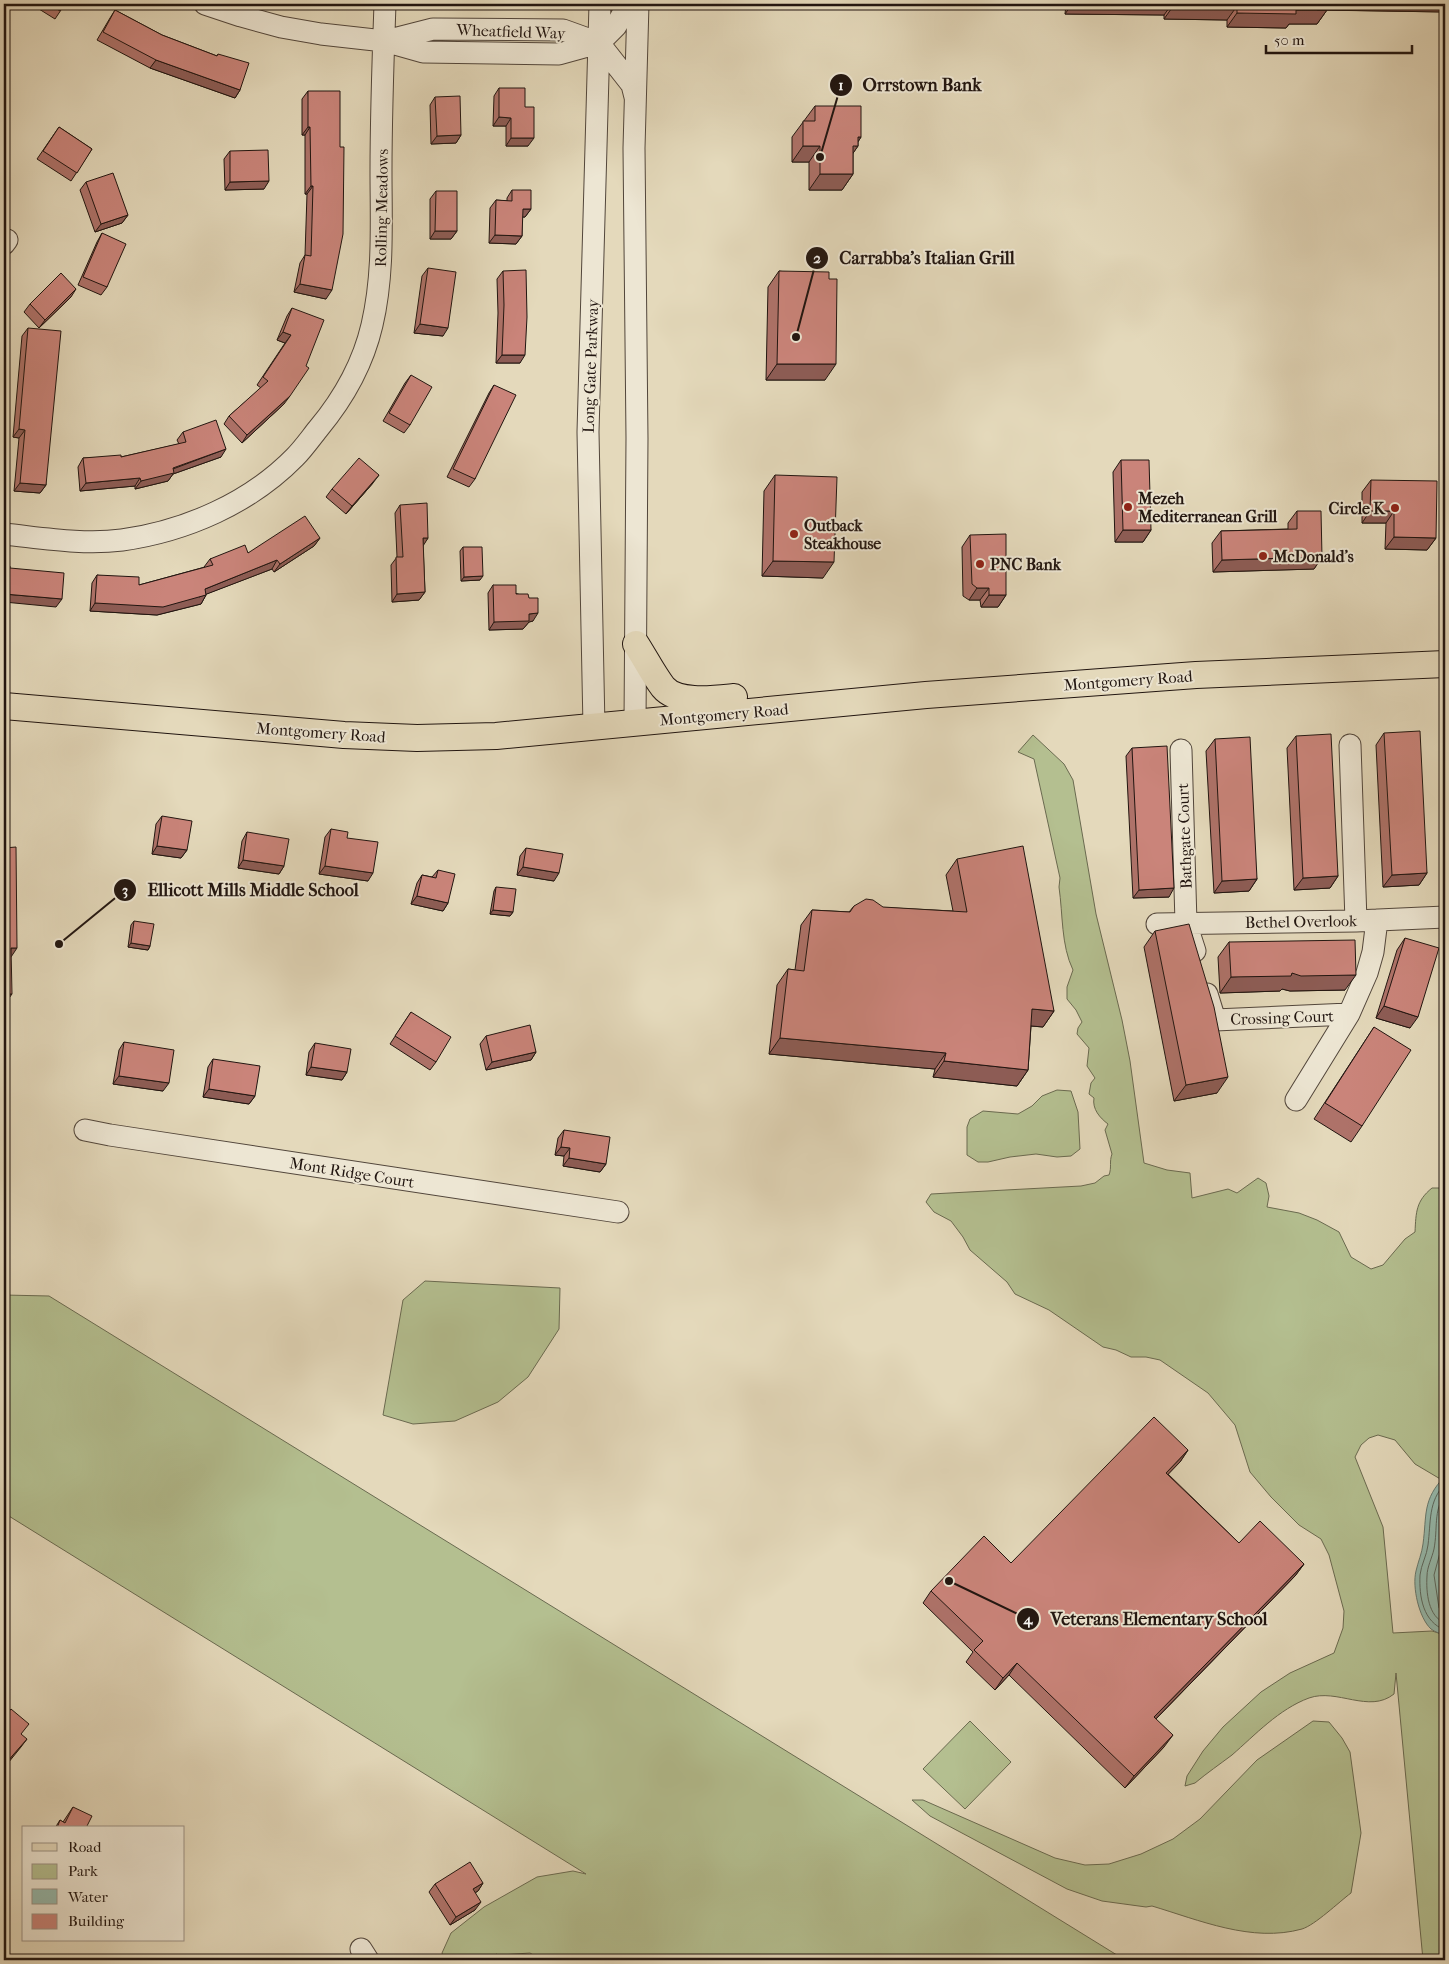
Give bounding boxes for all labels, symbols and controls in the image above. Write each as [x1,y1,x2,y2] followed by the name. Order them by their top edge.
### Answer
[455,20,566,43] street label: Wheatfield Way
[1266,22,1413,54] scale bar
[1274,31,1305,49] text: 50 m
[828,69,992,102] callout: Orrstown Bank
[863,75,982,96] text: Orrstown Bank
[838,76,844,94] text: 1
[371,149,392,267] street label: Rolling Meadows
[804,241,1025,274] callout: Carrabba's Italian Grill
[839,248,1016,269] text: Carrabba's Italian Grill
[813,249,821,267] text: 2
[579,298,602,433] street label: Long Gate Parkway
[1137,489,1278,526] place label: Mezeh Mediterranean Grill
[1329,499,1386,518] place label: Circle K
[1122,501,1134,513] marker: Mezeh Mediterranean Grill
[1389,502,1401,514] marker: Circle K
[804,516,881,553] place label: Outback Steakhouse
[788,528,800,540] marker: Outback Steakhouse
[1272,547,1354,566] place label: McDonald's
[1257,550,1269,562] marker: McDonald's
[990,555,1062,574] place label: PNC Bank
[974,558,986,570] marker: PNC Bank
[1063,666,1194,694] street label: Montgomery Road
[659,699,790,730] street label: Montgomery Road
[256,719,386,747] street label: Montgomery Road
[1173,782,1196,889] street label: Bathgate Court
[112,873,369,906] callout: Ellicott Mills Middle School
[147,880,360,901] text: Ellicott Mills Middle School
[122,881,128,899] text: 3
[1245,911,1358,932] street label: Bethel Overlook
[1230,1006,1334,1029] street label: Crossing Court
[288,1153,416,1192] street label: Mont Ridge Court
[1015,1602,1277,1635] callout: Veterans Elementary School
[1050,1609,1268,1630] text: Veterans Elementary School
[1023,1610,1034,1628] text: 4
[22,1826,185,1942] legend
[68,1838,102,1856] text: Road
[68,1862,98,1880] text: Park
[67,1888,108,1906] text: Water
[68,1912,125,1930] text: Building

